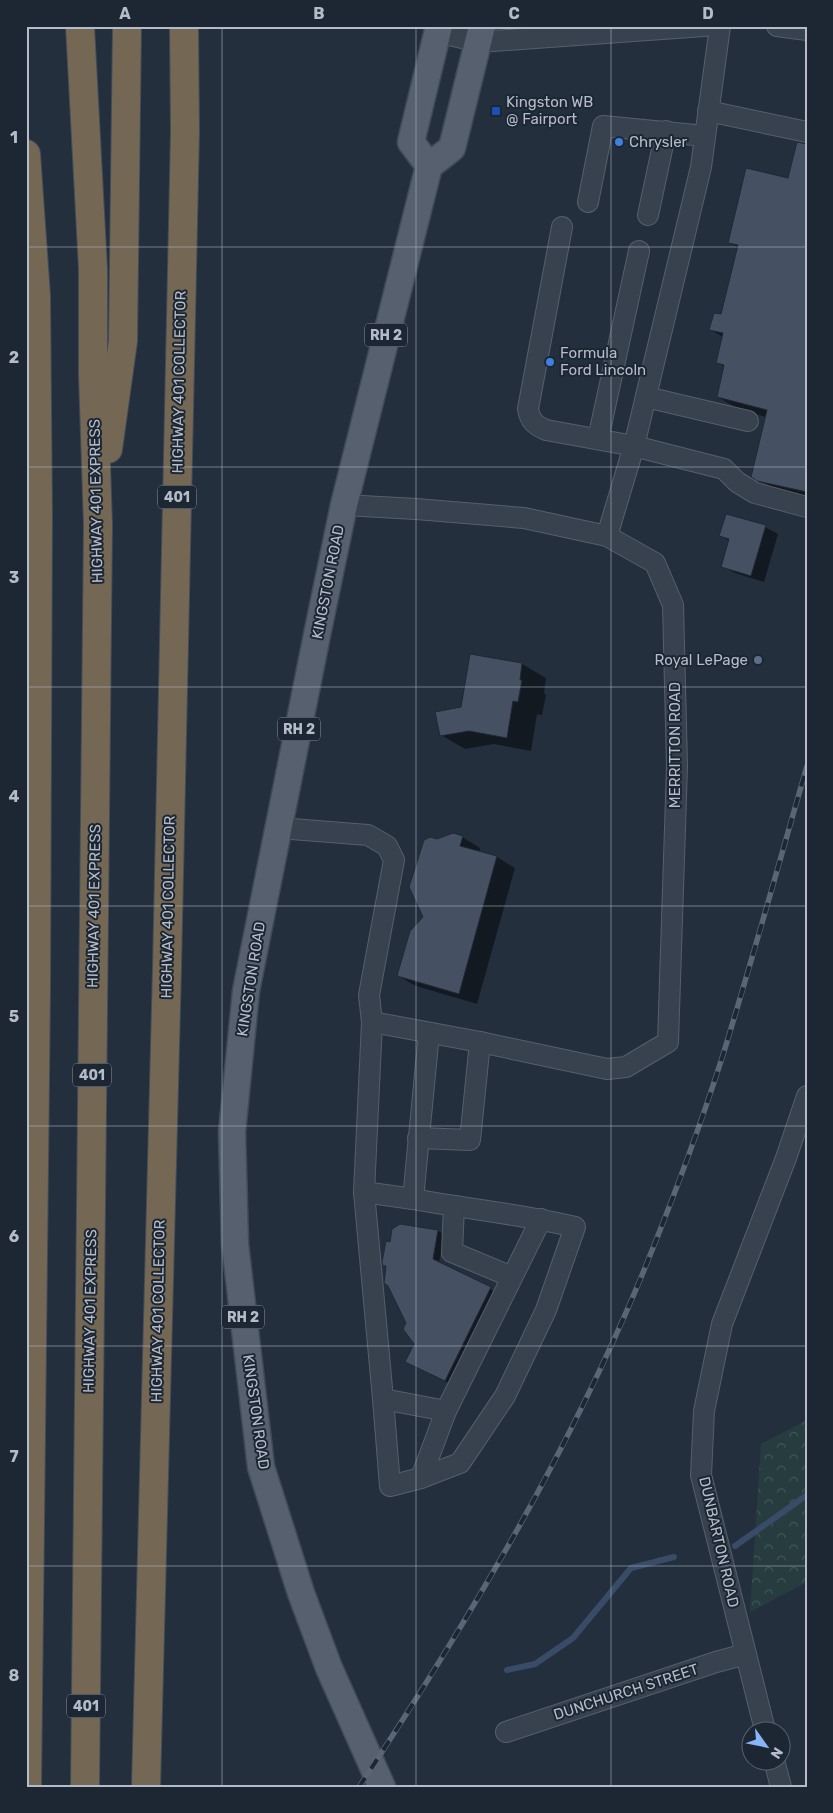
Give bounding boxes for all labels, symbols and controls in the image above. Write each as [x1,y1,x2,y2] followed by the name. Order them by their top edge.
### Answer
[119,4,131,23] text: A
[313,4,325,23] text: B
[508,4,520,23] text: C
[702,4,714,23] text: D
[506,93,593,128] place label: Kingston WB @ Fairport
[490,105,502,117] marker: Kingston WB @ Fairport
[10,128,18,147] text: 1
[629,133,688,151] place label: Chrysler
[613,136,625,148] marker: Chrysler
[168,290,190,473] street label: HIGHWAY 401 COLLECTOR
[365,324,407,346] road number: RH 2
[560,344,646,379] place label: Formula Ford Lincoln
[9,348,19,367] text: 2
[544,356,556,368] marker: Formula Ford Lincoln
[86,419,106,583] street label: HIGHWAY 401 EXPRESS
[158,486,196,508] road number: 401
[308,523,348,641] street label: KINGSTON ROAD
[9,568,19,587] text: 3
[655,651,748,669] place label: Royal LePage
[752,654,764,666] marker: Royal LePage
[666,682,684,808] street label: MERRITTON ROAD
[278,718,320,741] road number: RH 2
[9,787,20,806] text: 4
[157,815,179,998] street label: HIGHWAY 401 COLLECTOR
[84,824,104,988] street label: HIGHWAY 401 EXPRESS
[233,920,269,1038] street label: KINGSTON ROAD
[9,1007,19,1026] text: 5
[73,1064,111,1086] road number: 401
[147,1219,169,1402] street label: HIGHWAY 401 COLLECTOR
[9,1227,19,1246] text: 6
[80,1229,100,1393] street label: HIGHWAY 401 EXPRESS
[222,1305,264,1328] road number: RH 2
[239,1353,273,1471] street label: KINGSTON ROAD
[9,1447,19,1466] text: 7
[695,1475,743,1609] street label: DUNBARTON ROAD
[551,1660,701,1724] street label: DUNCHURCH STREET
[9,1666,20,1685] text: 8
[67,1694,105,1718] road number: 401
[740,1720,790,1770] north arrow
[767,1744,786,1762] text: N

